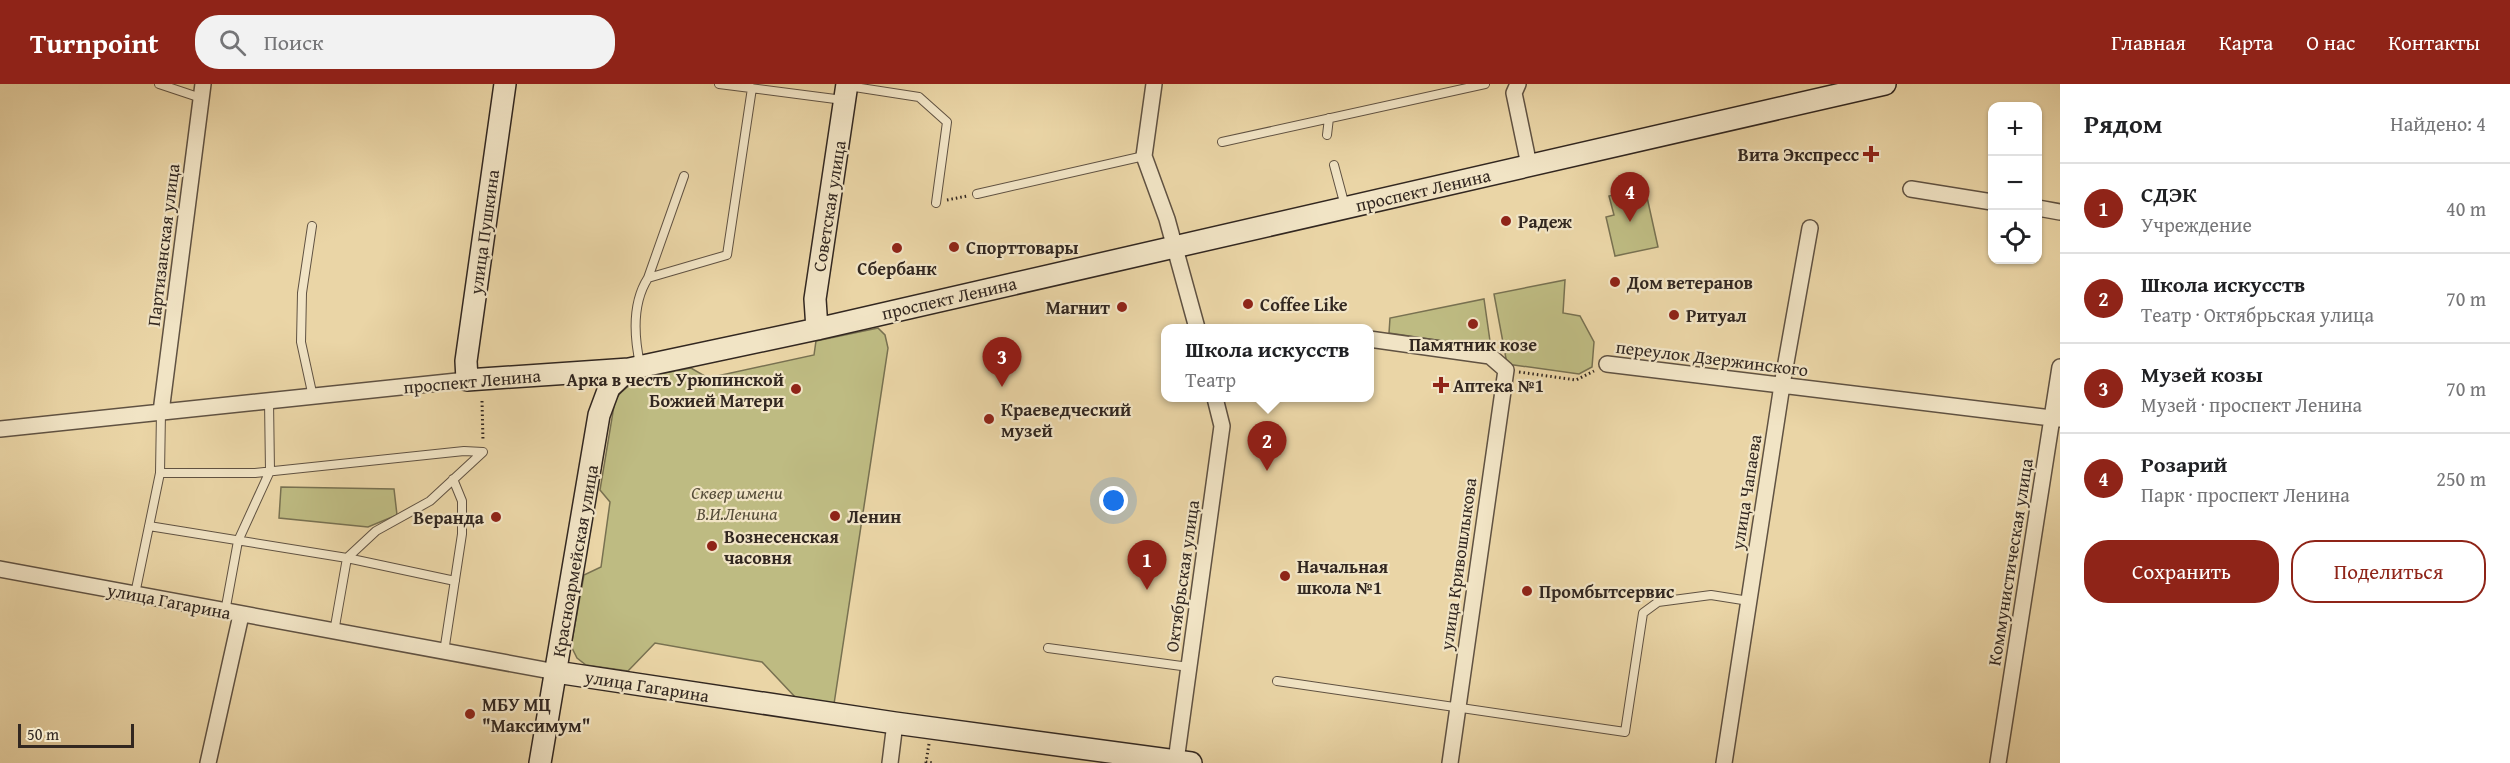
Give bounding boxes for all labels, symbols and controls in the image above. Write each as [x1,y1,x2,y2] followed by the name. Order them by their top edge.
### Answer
[195,15,615,69] search box
[30,22,159,63] text: Turnpoint
[216,26,249,59] icon: search
[264,26,323,58] text: Поиск
[2111,27,2186,58] text: Главная
[2219,27,2273,58] text: Карта
[2306,27,2355,58] text: О нас
[2388,27,2480,58] text: Контакты
[1988,102,2042,264] map controls
[1988,102,2042,156] button: +
[2084,104,2162,143] text: Рядом
[2390,109,2486,138] text: Найдено: 4
[805,138,853,274] street label: Советская улица
[1738,141,1859,168] place label: Вита Экспресс
[1864,147,1878,161] marker: Вита Экспресс
[1988,156,2042,210] button: −
[1353,161,1494,219] street label: проспект Ленина
[140,162,186,328] street label: Партизанская улица
[462,167,506,297] street label: улица Пушкина
[1610,172,1650,222] pin: 4
[2141,178,2197,210] text: СДЭК
[2098,194,2109,223] text: 1
[2446,194,2486,223] text: 40 m
[1518,208,1573,235] place label: Радеж
[1988,210,2042,264] button: locate
[2141,210,2252,239] text: Учреждение
[1499,214,1513,228] marker: Радеж
[966,234,1078,261] place label: Спорттовары
[947,240,961,254] marker: Спорттовары
[890,241,904,255] marker: Сбербанк
[857,255,937,282] place label: Сбербанк
[2141,268,2305,300] text: Школа искусств
[879,269,1020,327] street label: проспект Ленина
[1626,269,1753,296] place label: Дом ветеранов
[1608,275,1622,289] marker: Дом ветеранов
[2098,284,2109,313] text: 2
[2446,284,2486,313] text: 70 m
[1260,291,1348,318] place label: Coffee Like
[1046,294,1110,321] place label: Магнит
[1241,297,1255,311] marker: Coffee Like
[1115,300,1129,314] marker: Магнит
[2141,300,2374,329] text: Театр · Октябрьская улица
[1686,302,1747,329] place label: Ритуал
[1667,308,1681,322] marker: Ритуал
[1466,317,1480,331] marker: Памятник козе
[1161,324,1374,402] popup
[1409,331,1537,358] place label: Памятник козе
[1185,333,1350,365] text: Школа искусств
[1614,333,1810,383] street label: переулок Дзержинского
[982,338,1022,387] pin: 3
[2141,358,2263,390] text: Музей козы
[402,362,542,400] street label: проспект Ленина
[1185,365,1236,394] text: Театр
[566,366,784,414] place label: Арка в честь Урюпинской Божией Матери
[1453,372,1544,399] place label: Аптека №1
[2098,374,2109,403] text: 3
[2446,374,2486,403] text: 70 m
[1434,378,1448,392] marker: Аптека №1
[789,382,803,396] marker: Арка в честь Урюпинской Божией Матери
[2141,390,2362,419] text: Музей · проспект Ленина
[1001,396,1131,444] place label: Краеведческий музей
[982,412,996,426] marker: Краеведческий музей
[1248,422,1286,471] pin: 2
[1723,432,1769,553] street label: улица Чапаева
[2141,448,2227,480] text: Розарий
[1980,456,2040,668] street label: Коммунистическая улица
[545,462,605,659] street label: Красноармейская улица
[2098,464,2109,493] text: 4
[2436,464,2486,493] text: 250 m
[1432,476,1484,653] street label: улица Кривошлыкова
[691,479,783,527] park label: Сквер имени В.И.Ленина
[2141,480,2350,509] text: Парк · проспект Ленина
[1099,486,1128,515] your location
[1158,498,1206,654] street label: Октябрьская улица
[847,503,901,530] place label: Ленин
[413,504,485,531] place label: Веранда
[828,509,842,523] marker: Ленин
[489,510,503,524] marker: Веранда
[724,523,839,571] place label: Вознесенская часовня
[705,539,719,553] marker: Вознесенская часовня
[1128,540,1166,590] pin: 1
[2084,540,2279,603] button: Сохранить
[2291,540,2486,603] button: Поделиться
[1297,553,1389,601] place label: Начальная школа №1
[1278,569,1292,583] marker: Начальная школа №1
[104,576,234,626] street label: улица Гагарина
[1539,578,1674,605] place label: Промбытсервис
[1520,584,1534,598] marker: Промбытсервис
[582,663,711,709] street label: улица Гагарина
[482,691,590,739] place label: МБУ МЦ "Максимум"
[463,707,477,721] marker: МБУ МЦ "Максимум"
[18,721,134,748] scale bar
[27,722,59,746] text: 50 m

